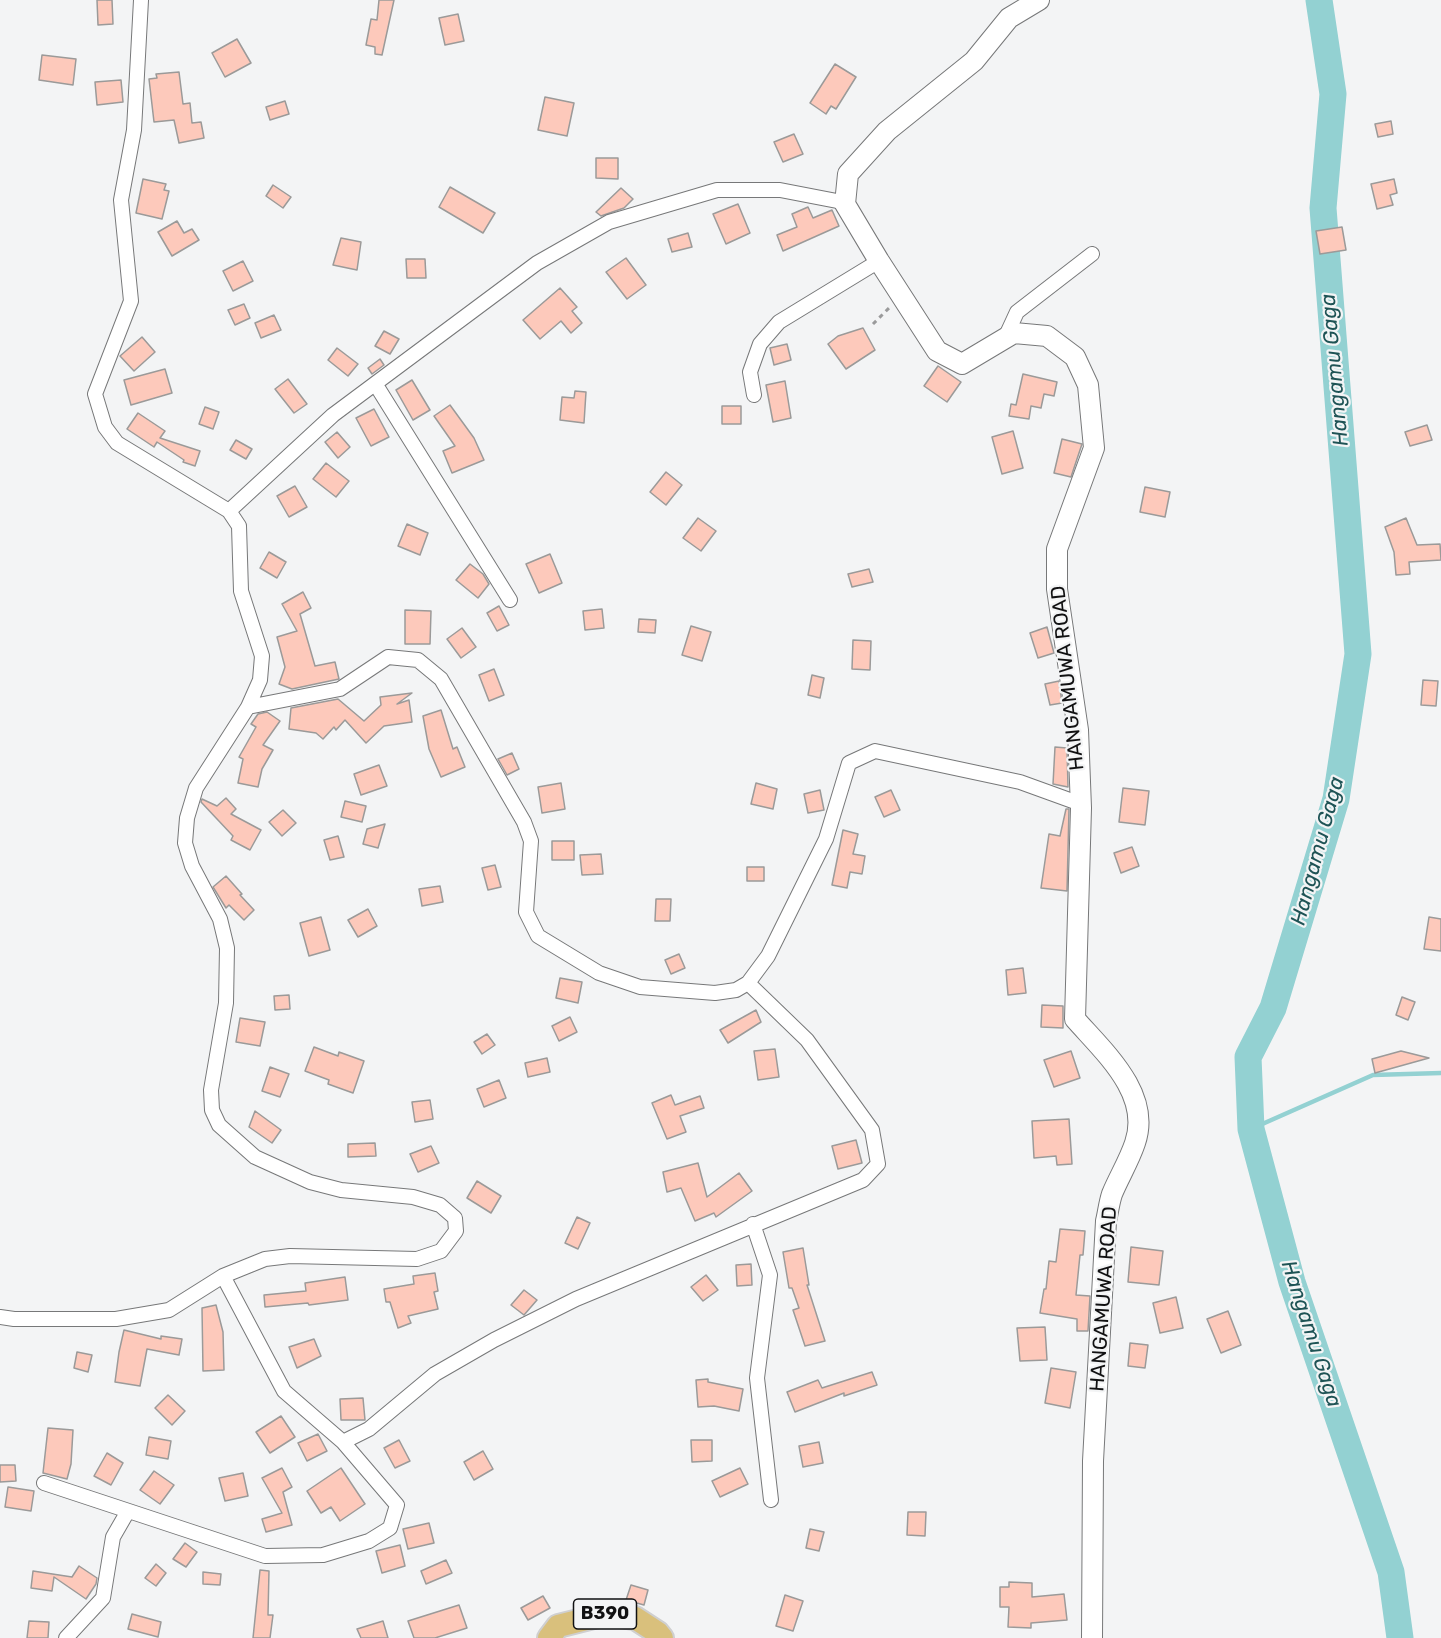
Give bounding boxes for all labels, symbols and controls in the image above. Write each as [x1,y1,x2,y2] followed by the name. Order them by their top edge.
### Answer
[1316,293,1354,447] water label: Hangamu Gaga
[1046,584,1090,772] street label: HANGAMUWA ROAD
[1286,774,1350,928] water label: Hangamu Gaga
[1086,1206,1122,1392] street label: HANGAMUWA ROAD
[1275,1257,1347,1411] water label: Hangamu Gaga
[574,1599,636,1629] road number: B390

